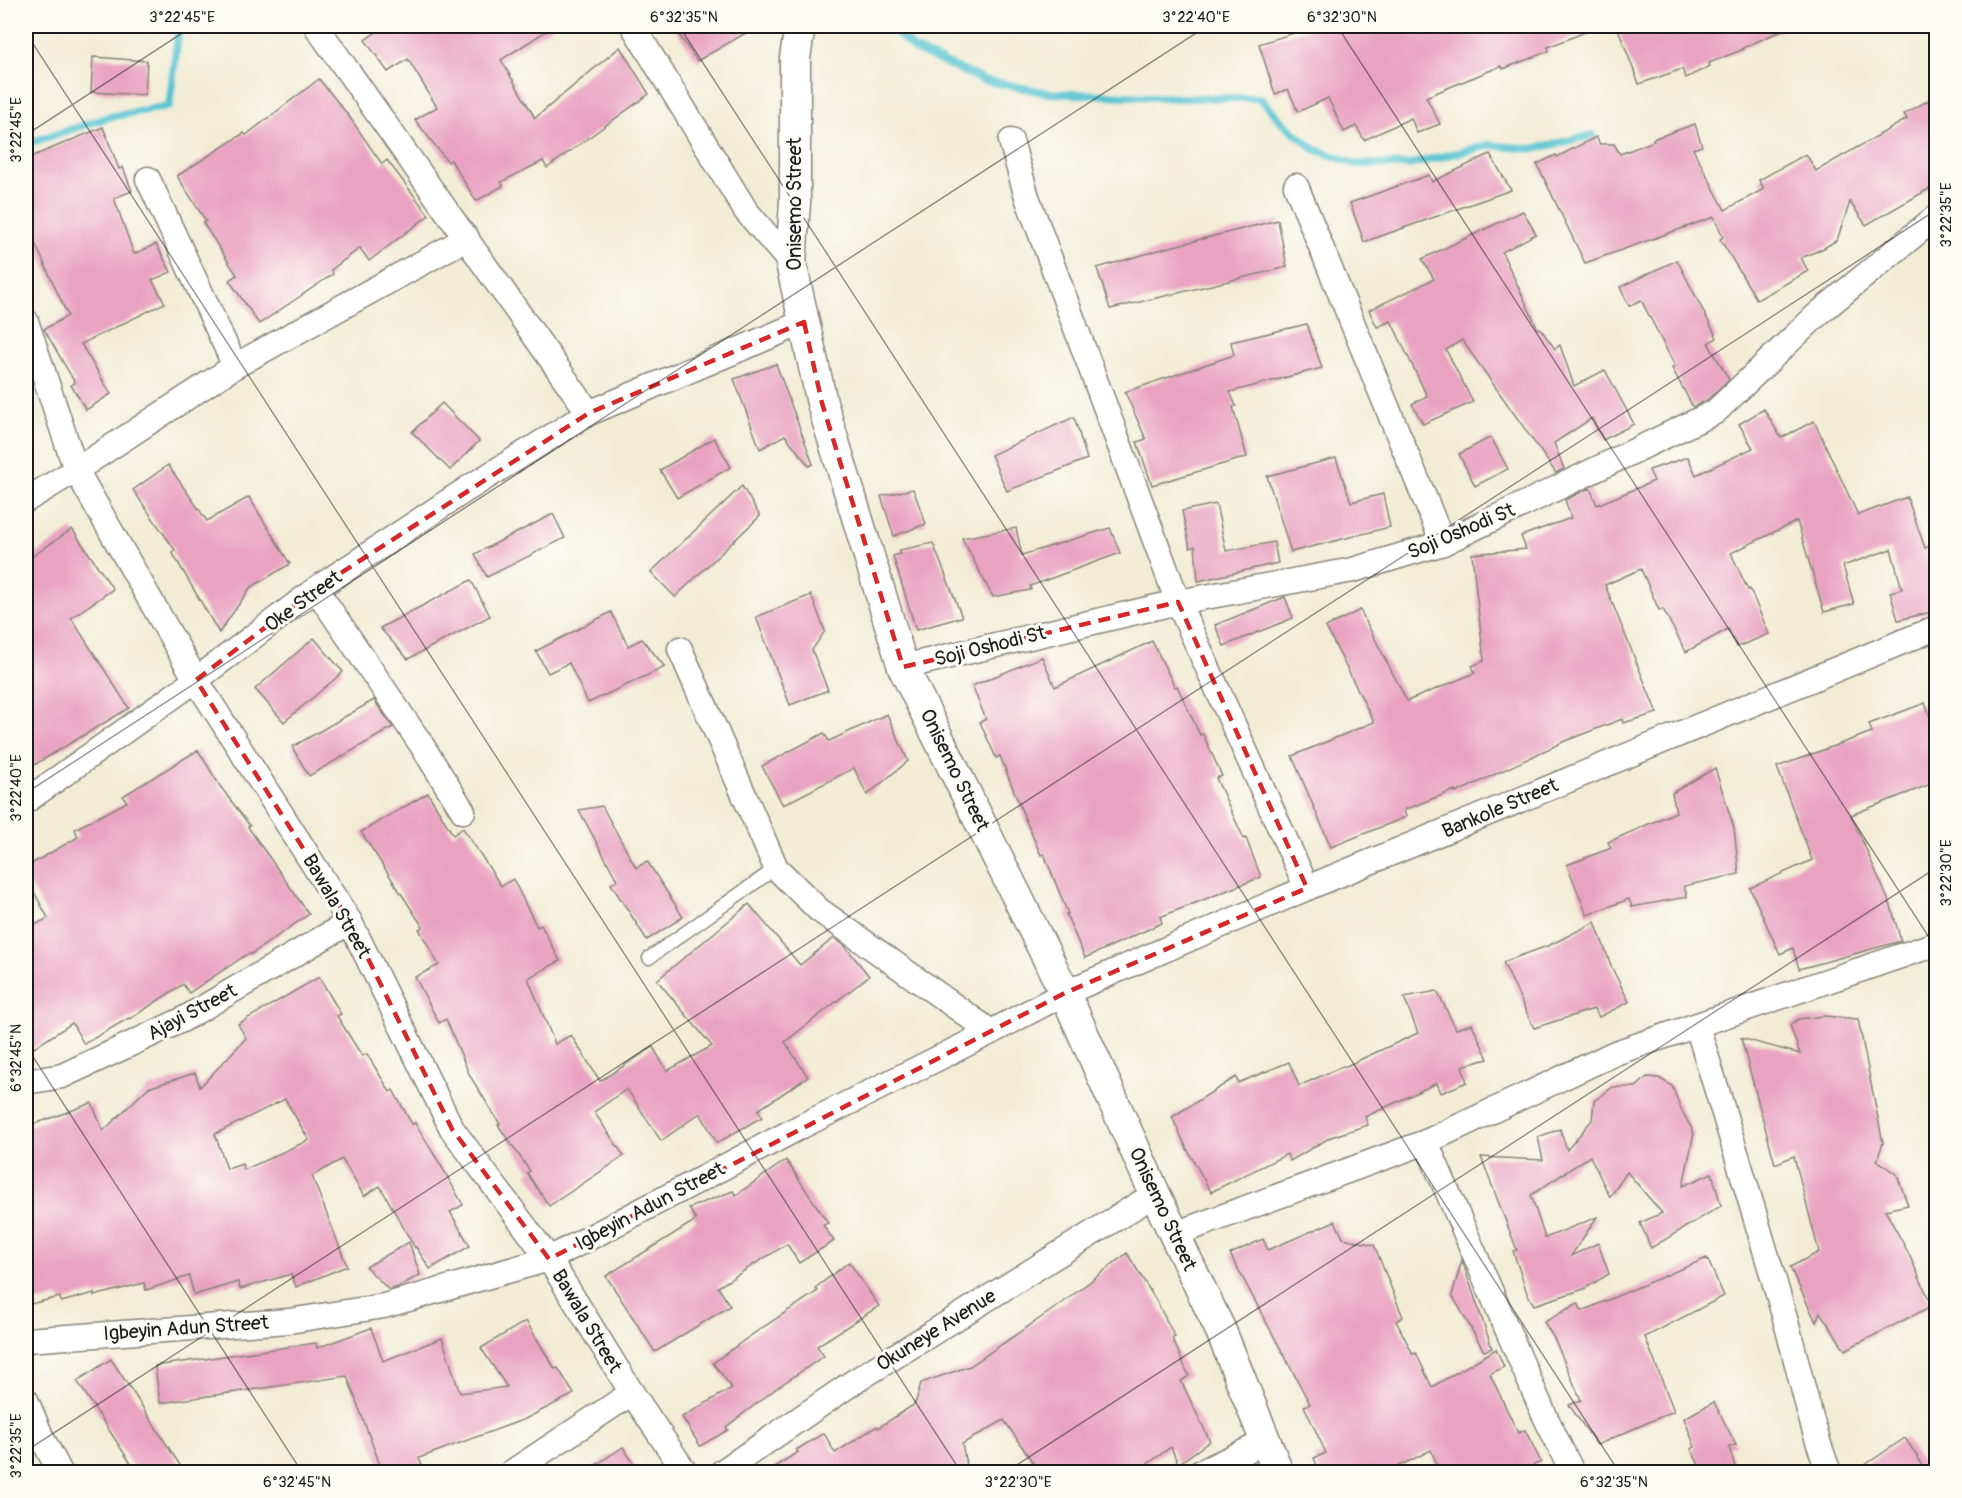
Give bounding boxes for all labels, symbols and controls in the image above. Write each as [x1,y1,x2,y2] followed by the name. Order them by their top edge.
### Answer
[149,8,215,27] text: 3°22'45"E
[650,8,718,27] text: 6°32'35"N
[1162,8,1230,27] text: 3°22'40"E
[1307,8,1377,27] text: 6°32'30"N
[7,97,26,163] text: 3°22'45"E
[782,136,807,271] street label: Onisemo Street
[1937,182,1956,248] text: 3°22'35"E
[1404,497,1519,565] street label: Soji Oshodi St
[259,564,347,637] street label: Oke Street
[932,620,1049,672] street label: Soji Oshodi St
[915,705,996,836] street label: Onisemo Street
[7,754,26,822] text: 3°22'40"E
[1438,772,1563,844] street label: Bankole Street
[1937,839,1956,907] text: 3°22'30"E
[297,849,377,963] street label: Bawala Street
[143,978,242,1046] street label: Ajayi Street
[7,1024,26,1092] text: 6°32'45"N
[1124,1143,1203,1276] street label: Onisemo Street
[571,1156,730,1256] street label: Igbeyin Adun Street
[546,1265,628,1378] street label: Bawala Street
[872,1283,1001,1377] street label: Okuneye Avenue
[102,1310,270,1346] street label: Igbeyin Adun Street
[7,1413,26,1479] text: 3°22'35"E
[263,1473,331,1492] text: 6°32'45"N
[984,1473,1052,1492] text: 3°22'30"E
[1580,1473,1648,1492] text: 6°32'35"N

